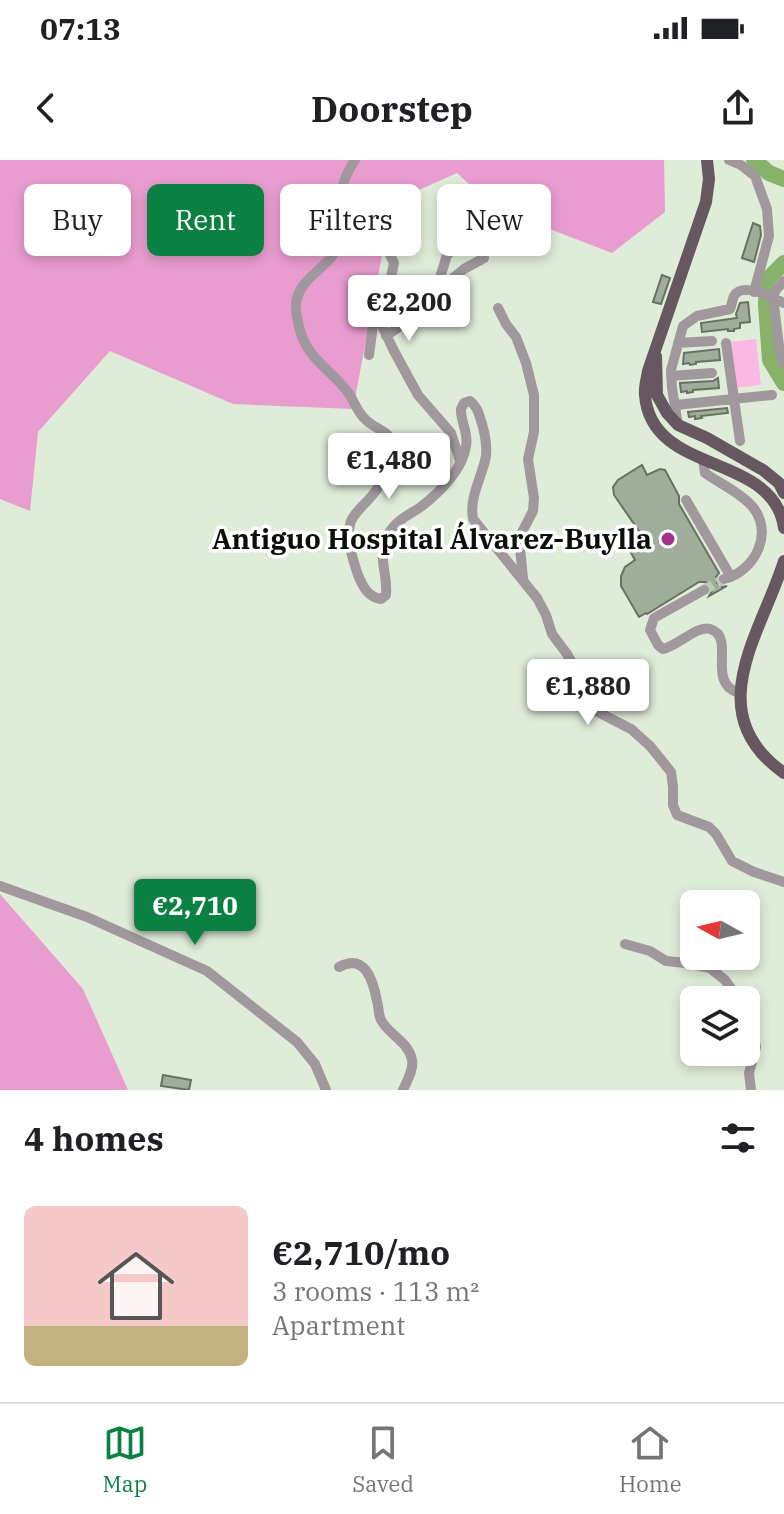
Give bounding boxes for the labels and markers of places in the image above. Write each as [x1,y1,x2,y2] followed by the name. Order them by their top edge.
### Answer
[344,275,474,343] pin: €2,200
[324,433,454,501] pin: €1,480
[212,520,652,557] place label: Antiguo Hospital Álvarez-Buylla
[659,530,677,548] marker: Antiguo Hospital Álvarez-Buylla
[523,659,653,727] pin: €1,880
[130,879,260,947] pin: €2,710

